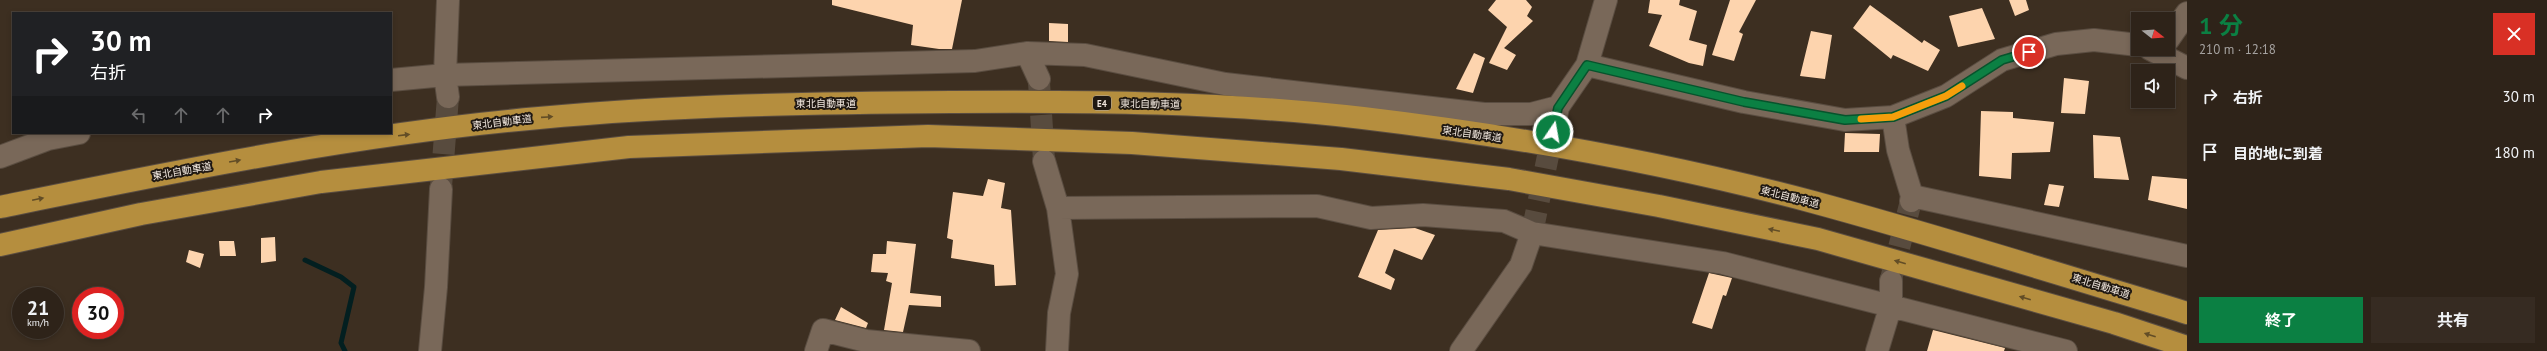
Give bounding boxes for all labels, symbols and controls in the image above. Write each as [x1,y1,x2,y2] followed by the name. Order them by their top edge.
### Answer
[2199,10,2243,41] text: 1 分
[2131,12,2175,56] north arrow
[2131,12,2175,108] map controls
[2493,13,2535,55] button: close
[90,22,151,59] text: 30 m
[24,28,76,80] icon: right
[2012,35,2046,69] pin
[2018,41,2040,63] icon: arrive
[2199,41,2276,58] text: 210 m · 12:18
[90,61,126,84] text: 右折
[2131,64,2175,108] button: sound
[2199,85,2221,107] icon: right
[2502,87,2535,106] text: 30 m
[2233,88,2263,107] text: 右折
[1093,96,1111,110] road number: E4
[796,97,856,110] street label: 東北自動車道
[1120,97,1180,111] street label: 東北自動車道
[128,104,150,126] icon: left
[170,104,192,126] icon: ahead
[212,104,234,126] icon: ahead
[254,104,276,126] icon: right
[1532,111,1574,153] position arrow
[471,112,533,132] street label: 東北自動車道
[541,114,553,121] one-way arrow
[1441,123,1503,145] street label: 東北自動車道
[398,131,410,138] one-way arrow
[2199,141,2221,163] icon: arrive
[2494,143,2535,162] text: 180 m
[2233,144,2323,163] text: 目的地に到着
[228,158,241,164] one-way arrow
[151,159,213,183] street label: 東北自動車道
[1759,183,1821,211] street label: 東北自動車道
[32,196,44,202] one-way arrow
[1768,227,1781,233] one-way arrow
[1894,259,1906,265] one-way arrow
[2070,271,2132,301] street label: 東北自動車道
[72,287,124,339] speed limit sign: 30
[27,295,49,321] text: 21
[2019,295,2031,301] one-way arrow
[2199,297,2363,343] button: 終了
[2371,297,2535,343] button: 共有
[27,316,49,329] text: km/h
[2144,331,2156,337] one-way arrow

